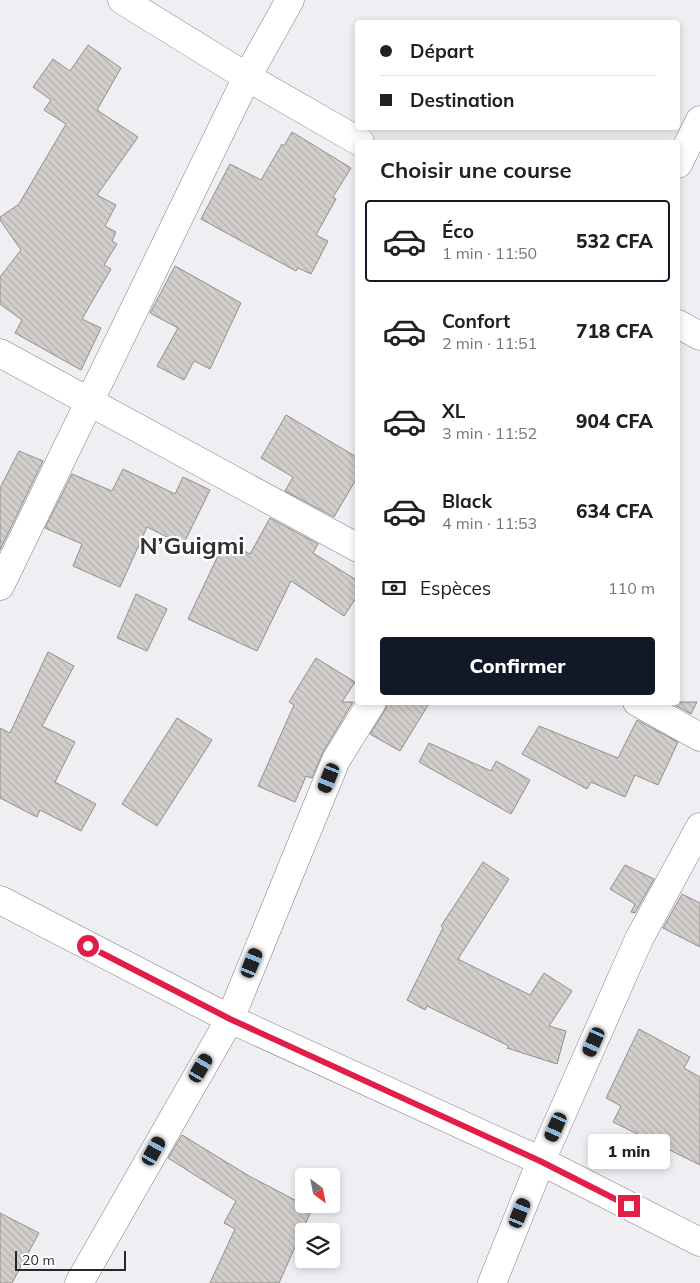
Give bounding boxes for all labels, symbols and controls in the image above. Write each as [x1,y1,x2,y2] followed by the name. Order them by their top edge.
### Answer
[410,39,474,63] text: Départ
[410,88,515,112] text: Destination
[380,156,572,184] text: Choisir une course
[382,219,427,264] icon: car
[442,219,474,243] text: Éco
[576,229,653,253] text: 532 CFA
[442,243,537,263] text: 1 min · 11:50
[382,309,427,354] icon: car
[442,309,510,333] text: Confort
[576,319,653,343] text: 718 CFA
[442,333,537,353] text: 2 min · 11:51
[382,399,427,444] icon: car
[442,399,465,423] text: XL
[576,409,653,433] text: 904 CFA
[442,423,537,443] text: 3 min · 11:52
[382,489,427,534] icon: car
[442,489,492,513] text: Black
[576,499,653,523] text: 634 CFA
[442,513,537,533] text: 4 min · 11:53
[139,530,245,560] district label: N’Guigmi
[380,574,408,602] icon: cash
[420,576,491,600] text: Espèces
[608,578,655,598] text: 110 m
[380,637,655,695] button: Confirmer
[316,761,341,795] car
[77,935,99,957] route start
[239,946,264,980] car
[581,1025,606,1059] car
[187,1051,214,1085] car
[543,1110,568,1144] car
[140,1134,167,1168] car
[588,1134,670,1168] callout: 1 min
[608,1141,650,1161] text: 1 min
[295,1168,340,1212] north arrow
[295,1168,340,1268] map controls
[618,1195,640,1217] route end
[507,1196,532,1230] car
[295,1223,340,1268] button: layers
[15,1248,126,1271] scale bar
[22,1251,55,1269] text: 20 m

